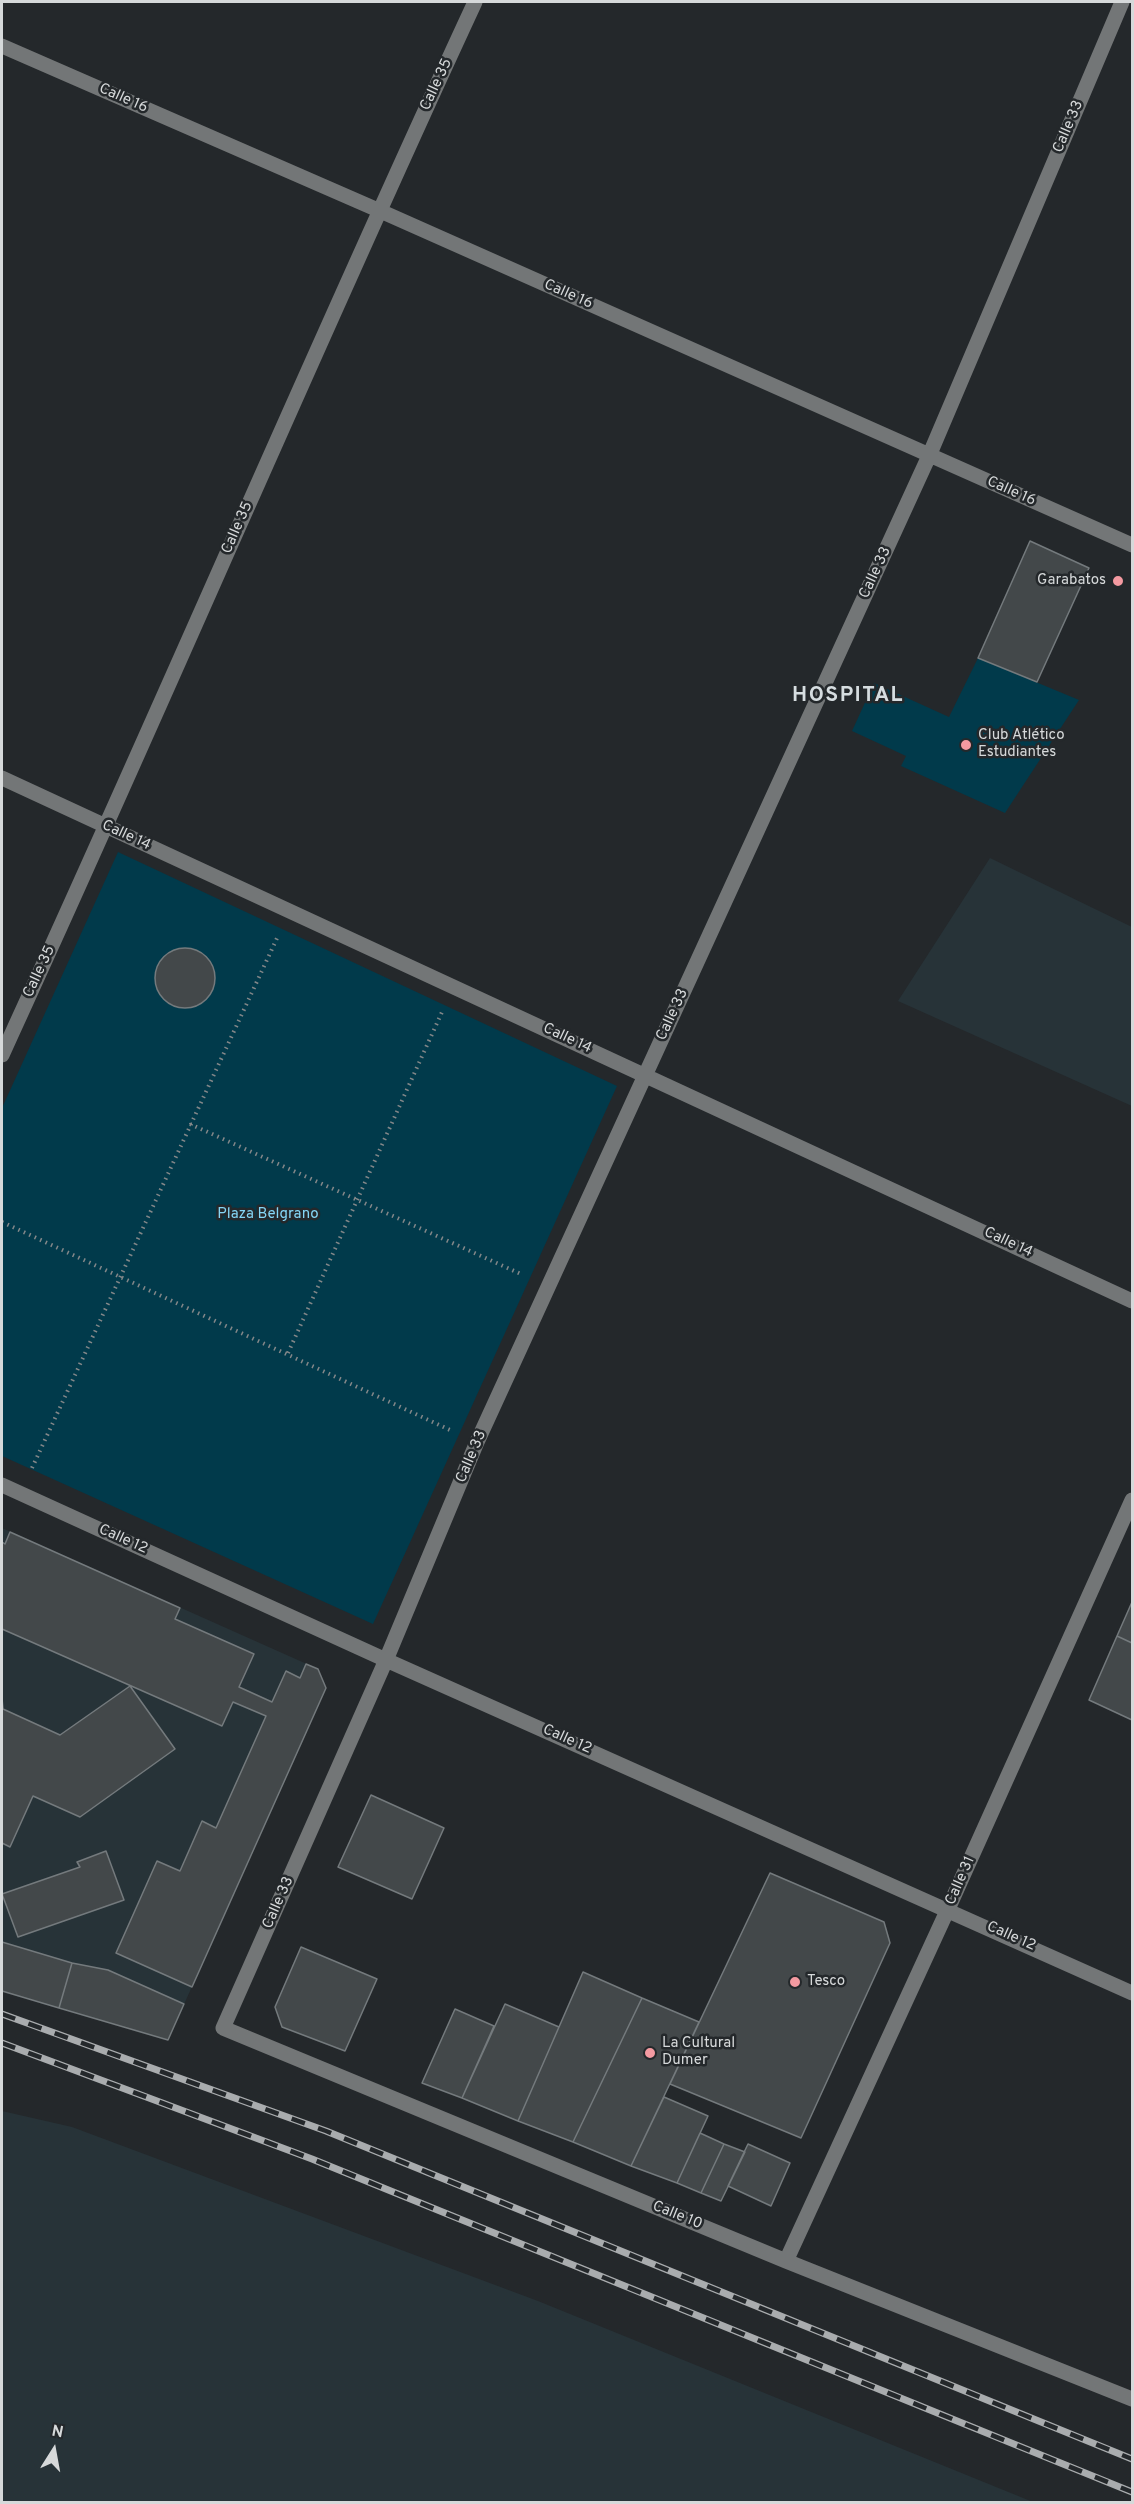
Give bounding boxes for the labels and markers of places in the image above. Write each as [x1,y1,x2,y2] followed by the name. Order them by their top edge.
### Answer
[1037,572,1106,590] place label: Garabatos
[1111,574,1125,588] marker: Garabatos
[978,727,1065,762] place label: Club Atlético Estudiantes
[959,738,973,752] marker: Club Atlético Estudiantes
[807,1973,845,1991] place label: Tesco
[788,1975,802,1989] marker: Tesco
[662,2035,735,2070] place label: La Cultural Dumer
[643,2046,657,2060] marker: La Cultural Dumer

